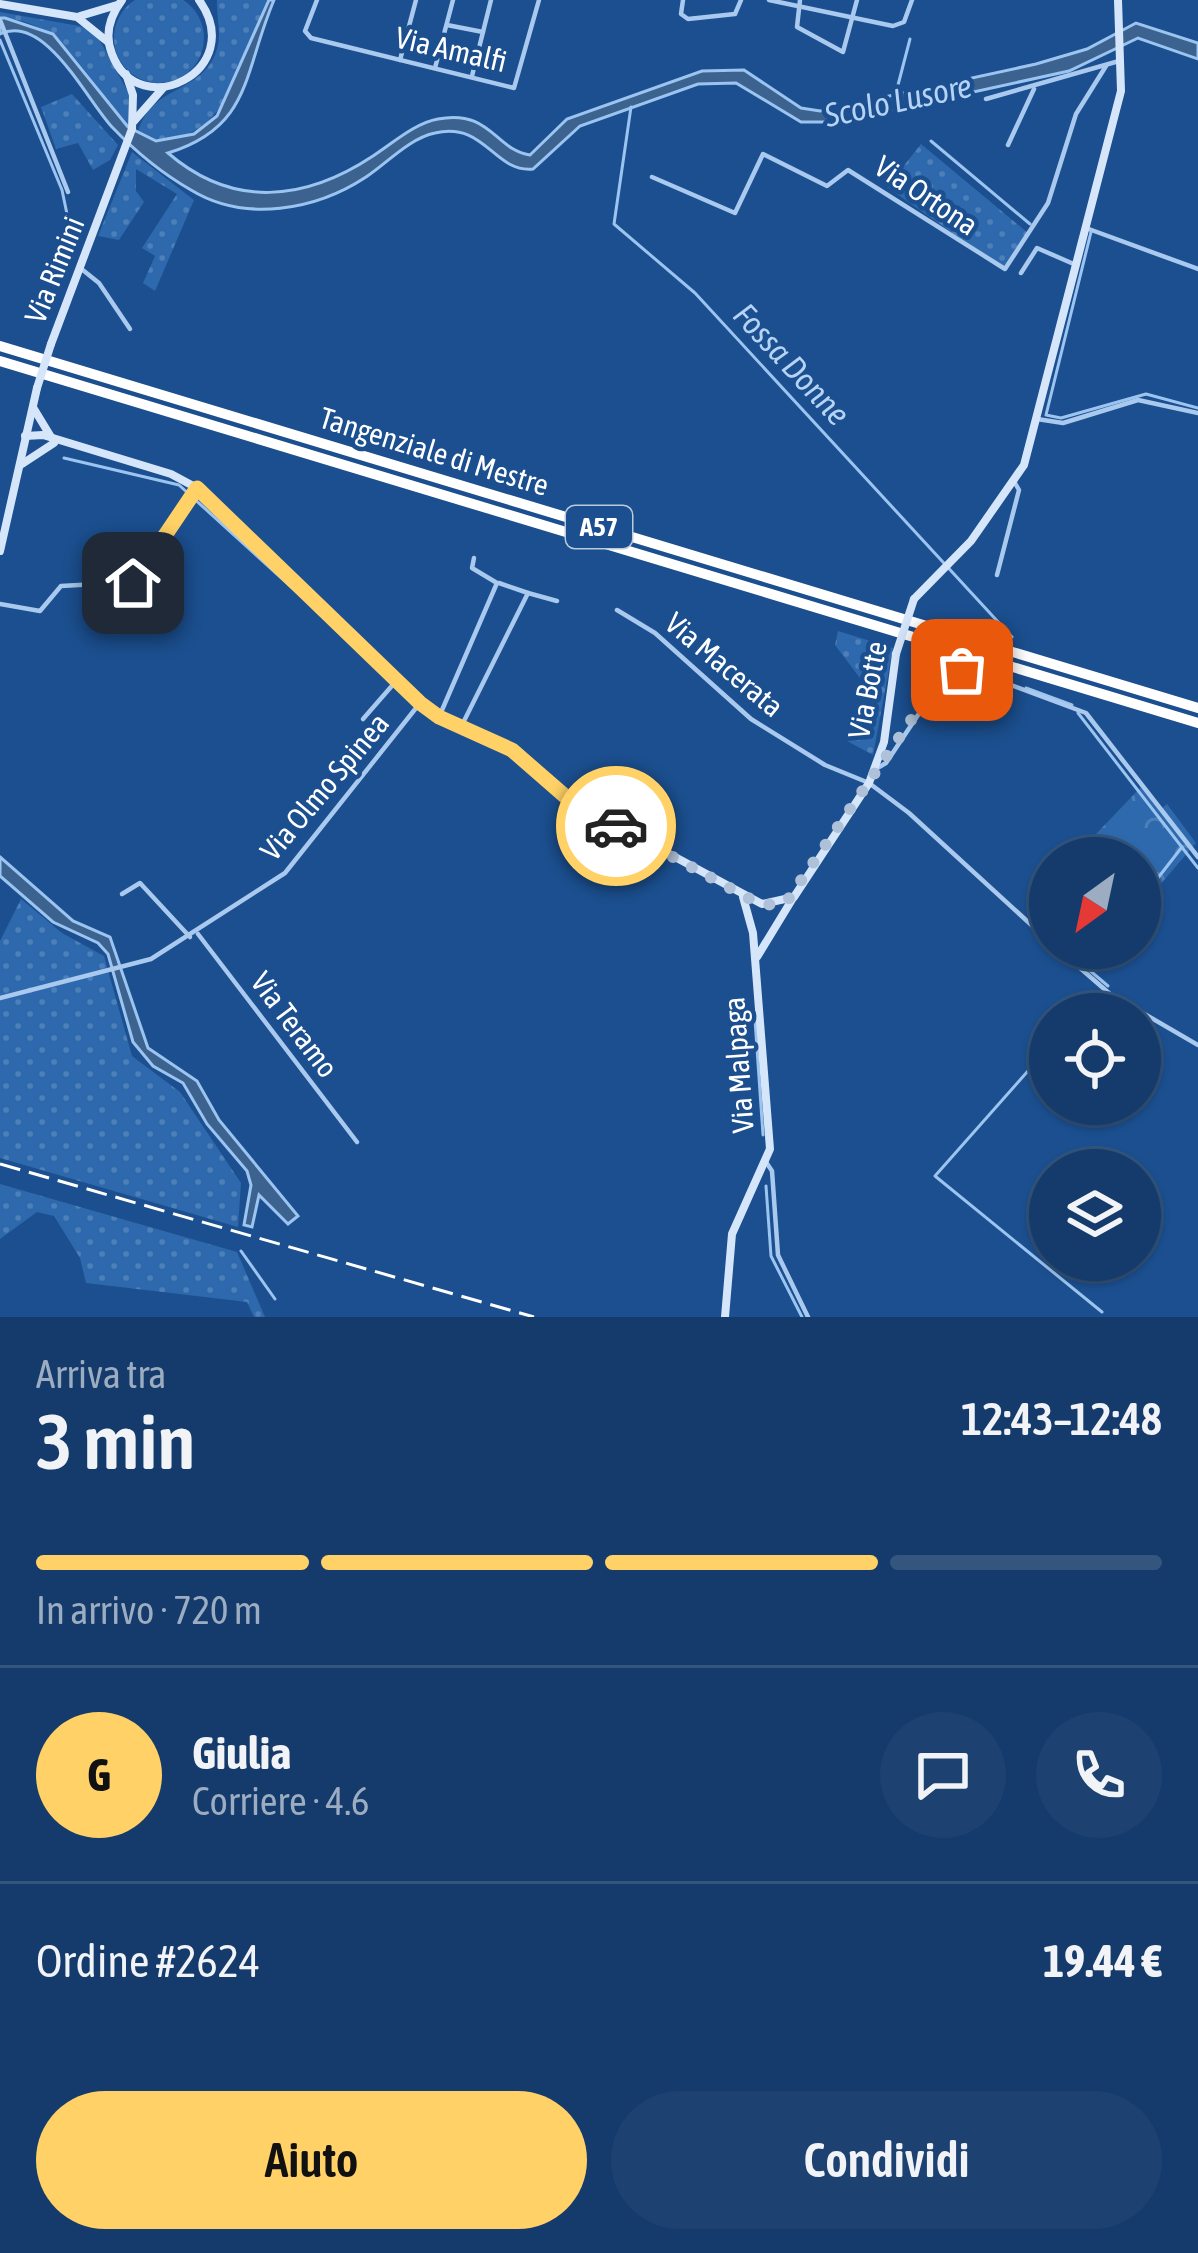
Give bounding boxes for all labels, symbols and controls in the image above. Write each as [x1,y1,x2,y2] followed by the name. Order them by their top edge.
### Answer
[392,20,510,78] street label: Via Amalfi
[820,66,975,134] water label: Scolo Lusore
[869,148,984,242] street label: Via Ortona
[17,212,91,328] street label: Via Rimini
[726,295,858,433] water label: Fossa Donne
[316,400,553,502] street label: Tangenziale di Mestre
[566,506,632,548] road number: A57
[82,532,184,634] pin
[100,550,166,616] icon: home
[659,605,790,723] street label: Via Macerata
[911,619,1013,721] pin
[929,637,995,703] icon: bag
[841,638,893,741] street label: Via Botte
[253,706,395,867] street label: Via Olmo Spinea
[556,766,676,886] courier
[583,793,649,859] icon: car
[1029,837,1161,969] north arrow
[1029,837,1161,1281] map controls
[244,965,345,1084] street label: Via Teramo
[1029,993,1161,1125] button: locate
[716,996,760,1134] street label: Via Malpaga
[1029,1149,1161,1281] button: layers
[36,1352,166,1396] text: Arriva tra
[961,1393,1162,1445] text: 12:43–12:48
[36,1396,195,1486] text: 3 min
[36,1588,262,1632] text: In arrivo · 720 m
[880,1712,1006,1838] button: chat
[1036,1712,1162,1838] button: phone
[192,1727,291,1779] text: Giulia
[87,1749,111,1801] text: G
[192,1779,369,1823] text: Corriere · 4.6
[36,1935,260,1987] text: Ordine #2624
[1043,1935,1162,1987] text: 19.44 €
[36,2091,587,2229] button: Aiuto
[611,2091,1162,2229] button: Condividi

